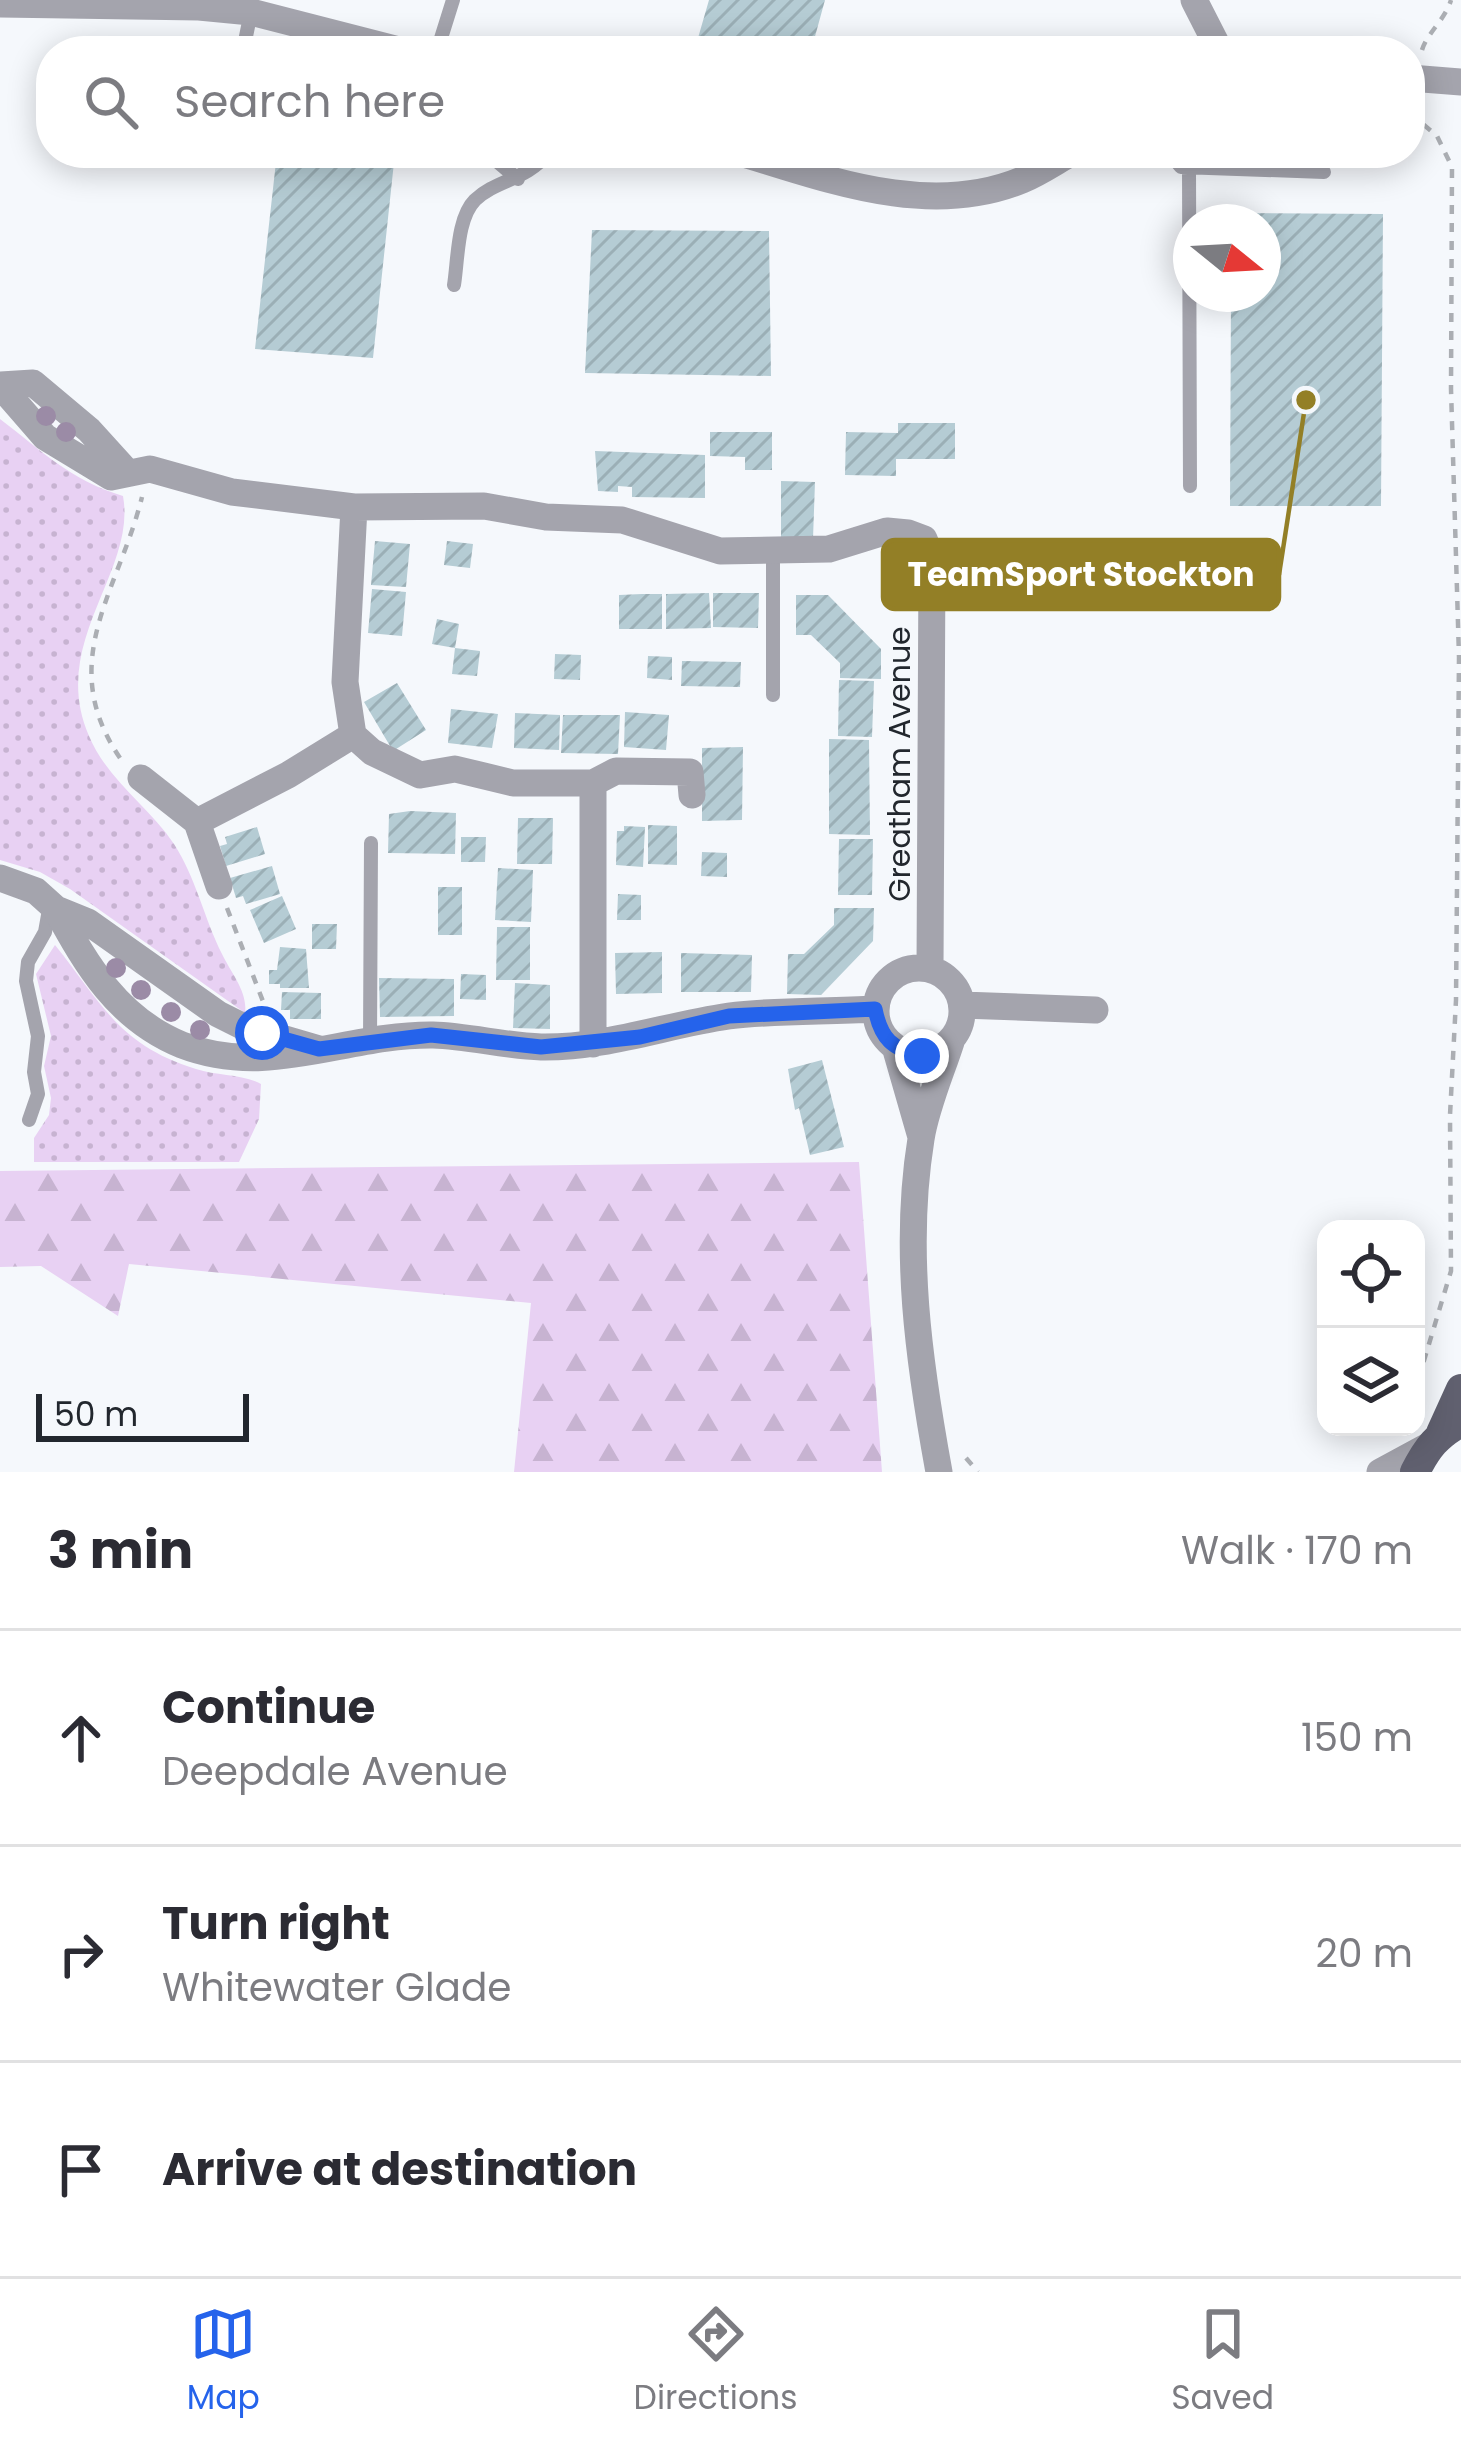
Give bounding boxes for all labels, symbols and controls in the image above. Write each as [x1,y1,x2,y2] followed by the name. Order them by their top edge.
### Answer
[36,36,1425,168] search box
[78,69,144,135] icon: search
[174,70,445,133] text: Search here
[1173,204,1281,312] north arrow
[883,540,1279,609] callout: TeamSport Stockton
[907,551,1255,598] text: TeamSport Stockton
[878,626,921,902] street label: Greatham Avenue
[235,1006,289,1060] route start
[895,1029,949,1083] route end
[1317,1220,1425,1436] map controls
[1317,1220,1425,1328] button: locate
[1317,1328,1425,1436] button: layers
[36,1388,249,1441] scale bar
[54,1391,138,1438] text: 50 m
[48,1514,193,1586] text: 3 min
[1181,1523,1413,1578] text: Walk · 170 m
[162,1676,375,1739] text: Continue
[48,1705,114,1771] icon: ahead
[1301,1710,1413,1765] text: 150 m
[162,1744,508,1799] text: Deepdale Avenue
[162,1892,390,1955] text: Turn right
[48,1921,114,1987] icon: right
[1315,1926,1413,1981] text: 20 m
[162,1960,512,2015] text: Whitewater Glade
[48,2137,114,2203] icon: arrive
[162,2138,637,2201] text: Arrive at destination
[187,2301,260,2423] tab: Map
[634,2301,797,2423] tab: Directions
[1171,2301,1274,2423] tab: Saved

